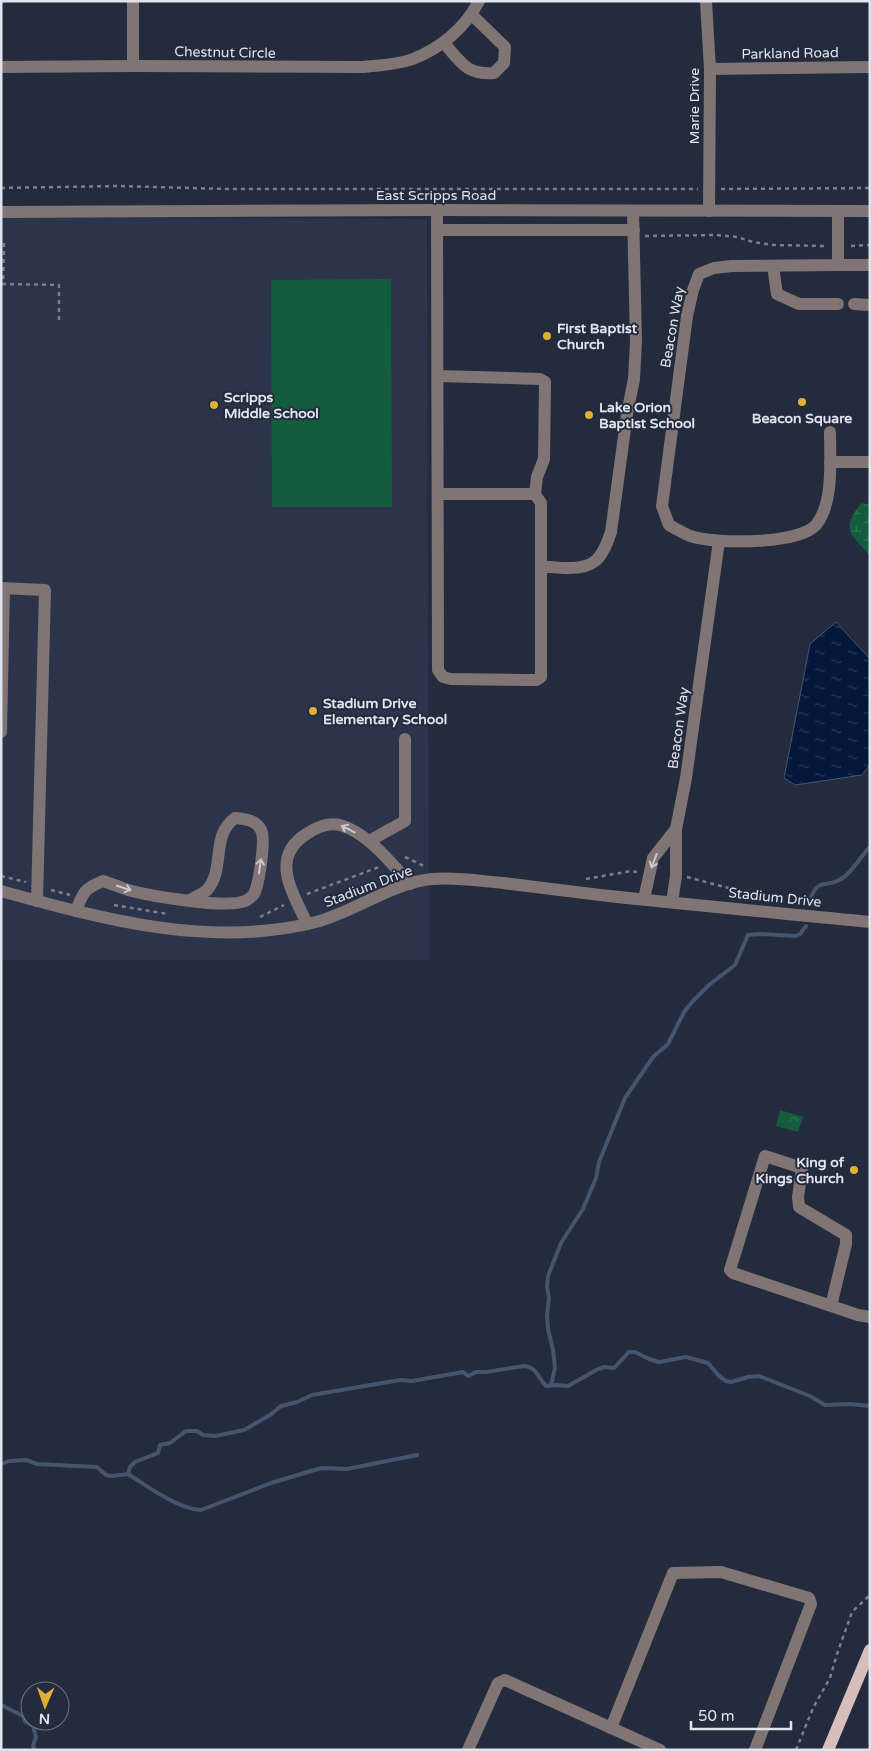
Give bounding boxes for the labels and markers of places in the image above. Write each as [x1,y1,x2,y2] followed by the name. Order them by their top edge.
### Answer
[557,320,638,353] place label: First Baptist Church
[541,330,553,342] marker: First Baptist Church
[224,389,319,422] place label: Scripps Middle School
[796,396,808,408] marker: Beacon Square
[208,399,220,411] marker: Scripps Middle School
[599,399,695,432] place label: Lake Orion Baptist School
[583,409,595,421] marker: Lake Orion Baptist School
[752,410,852,427] place label: Beacon Square
[323,695,447,728] place label: Stadium Drive Elementary School
[307,705,319,717] marker: Stadium Drive Elementary School
[756,1154,845,1187] place label: King of Kings Church
[848,1164,860,1176] marker: King of Kings Church

